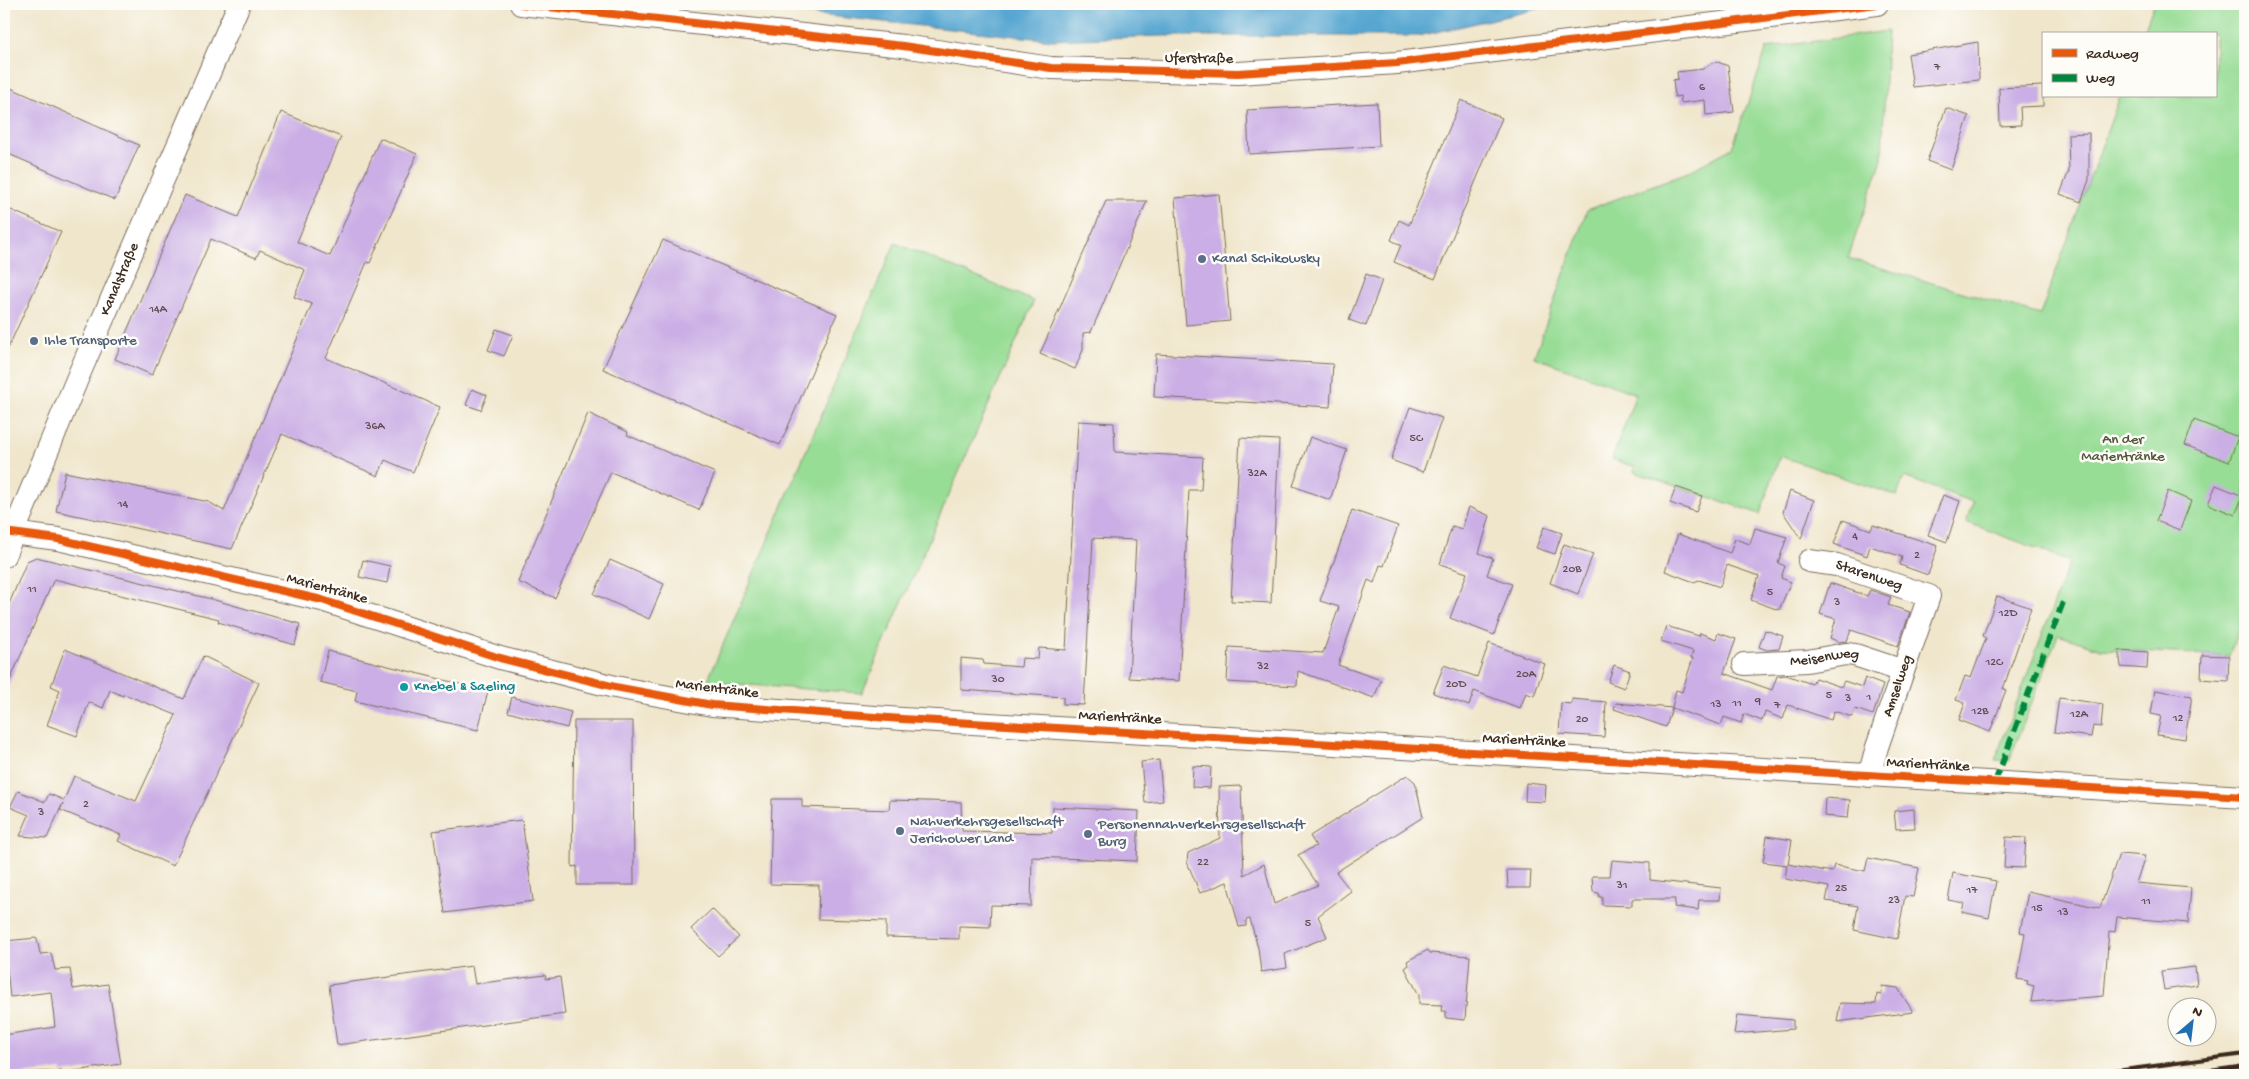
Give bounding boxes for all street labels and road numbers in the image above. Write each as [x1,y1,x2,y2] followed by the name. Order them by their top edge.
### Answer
[1165,49,1234,69] street label: Uferstraße
[96,240,144,319] street label: Kanalstraße
[1833,556,1905,595] street label: Starenweg
[284,570,370,609] street label: Marientränke
[1790,645,1860,671] street label: Meisenweg
[1879,653,1917,719] street label: Amselweg
[674,675,760,703] street label: Marientränke
[1078,707,1162,729] street label: Marientränke
[1482,730,1566,752] street label: Marientränke
[1886,754,1970,776] street label: Marientränke

